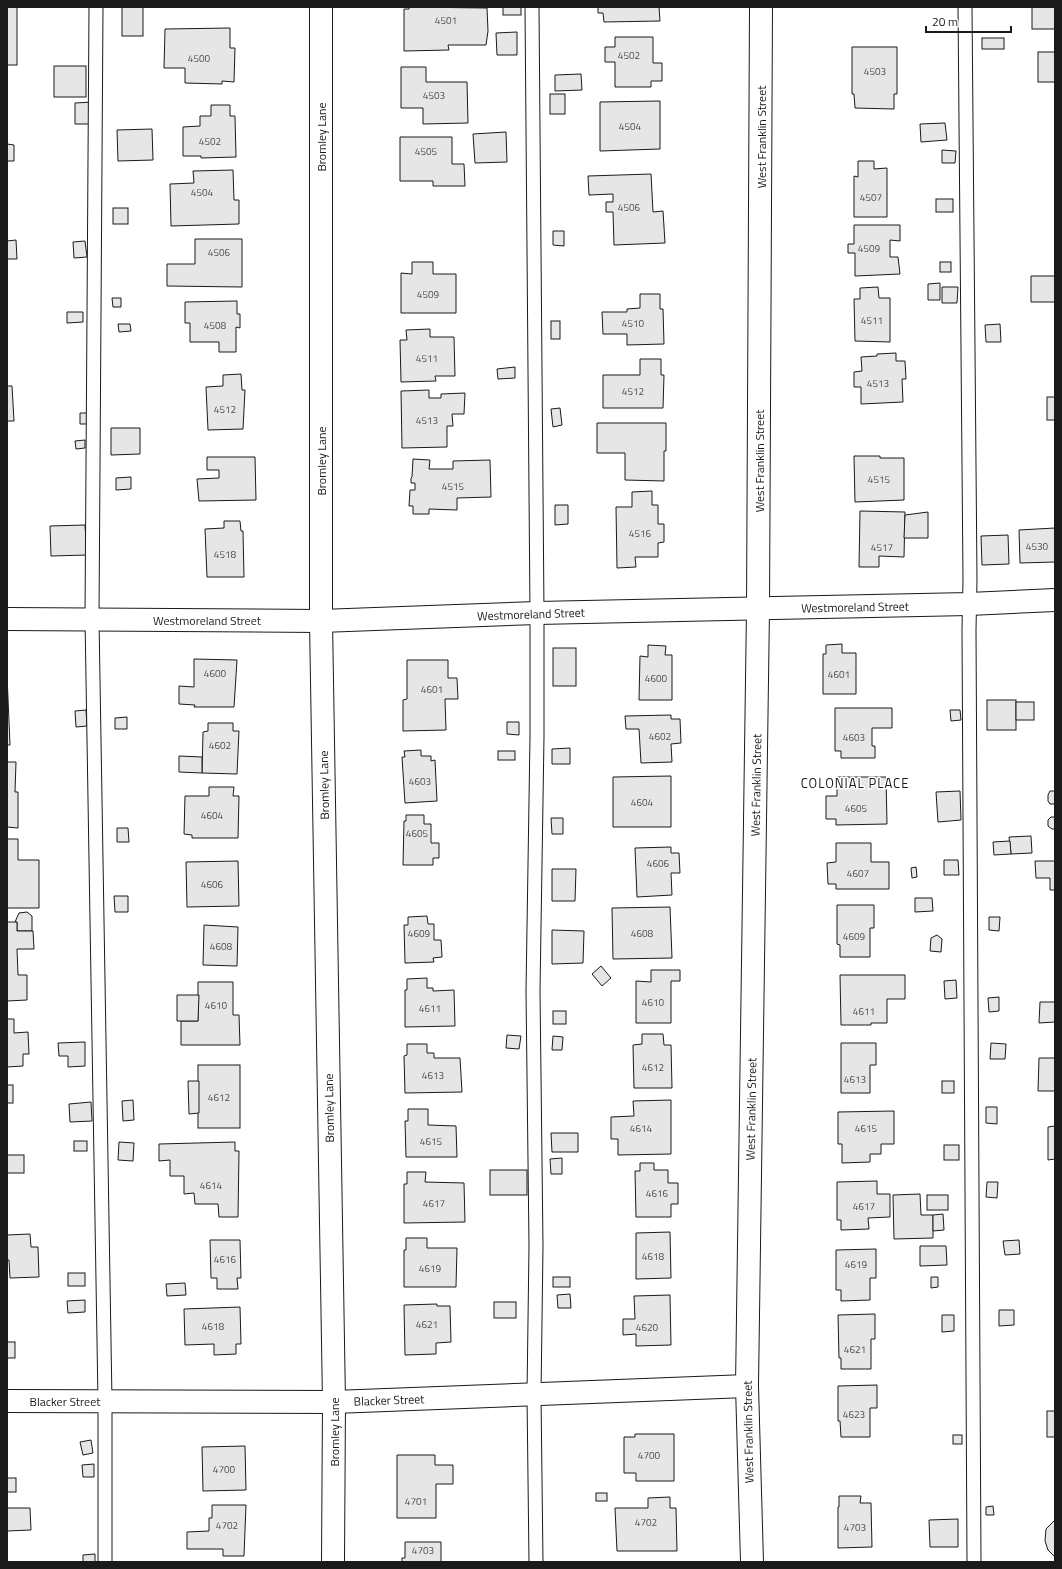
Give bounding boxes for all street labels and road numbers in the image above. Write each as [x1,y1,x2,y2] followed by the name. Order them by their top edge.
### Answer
[752,85,771,188] street label: West Franklin Street
[312,102,331,172] street label: Bromley Lane
[750,409,769,512] street label: West Franklin Street
[312,426,331,496] street label: Bromley Lane
[801,597,910,617] street label: Westmoreland Street
[477,603,586,625] street label: Westmoreland Street
[153,611,262,630] street label: Westmoreland Street
[746,733,766,837] street label: West Franklin Street
[314,750,334,820] street label: Bromley Lane
[741,1057,761,1161] street label: West Franklin Street
[319,1073,339,1143] street label: Bromley Lane
[738,1380,758,1484] street label: West Franklin Street
[353,1389,425,1411] street label: Blacker Street
[30,1392,101,1411] street label: Blacker Street
[325,1397,344,1467] street label: Bromley Lane

